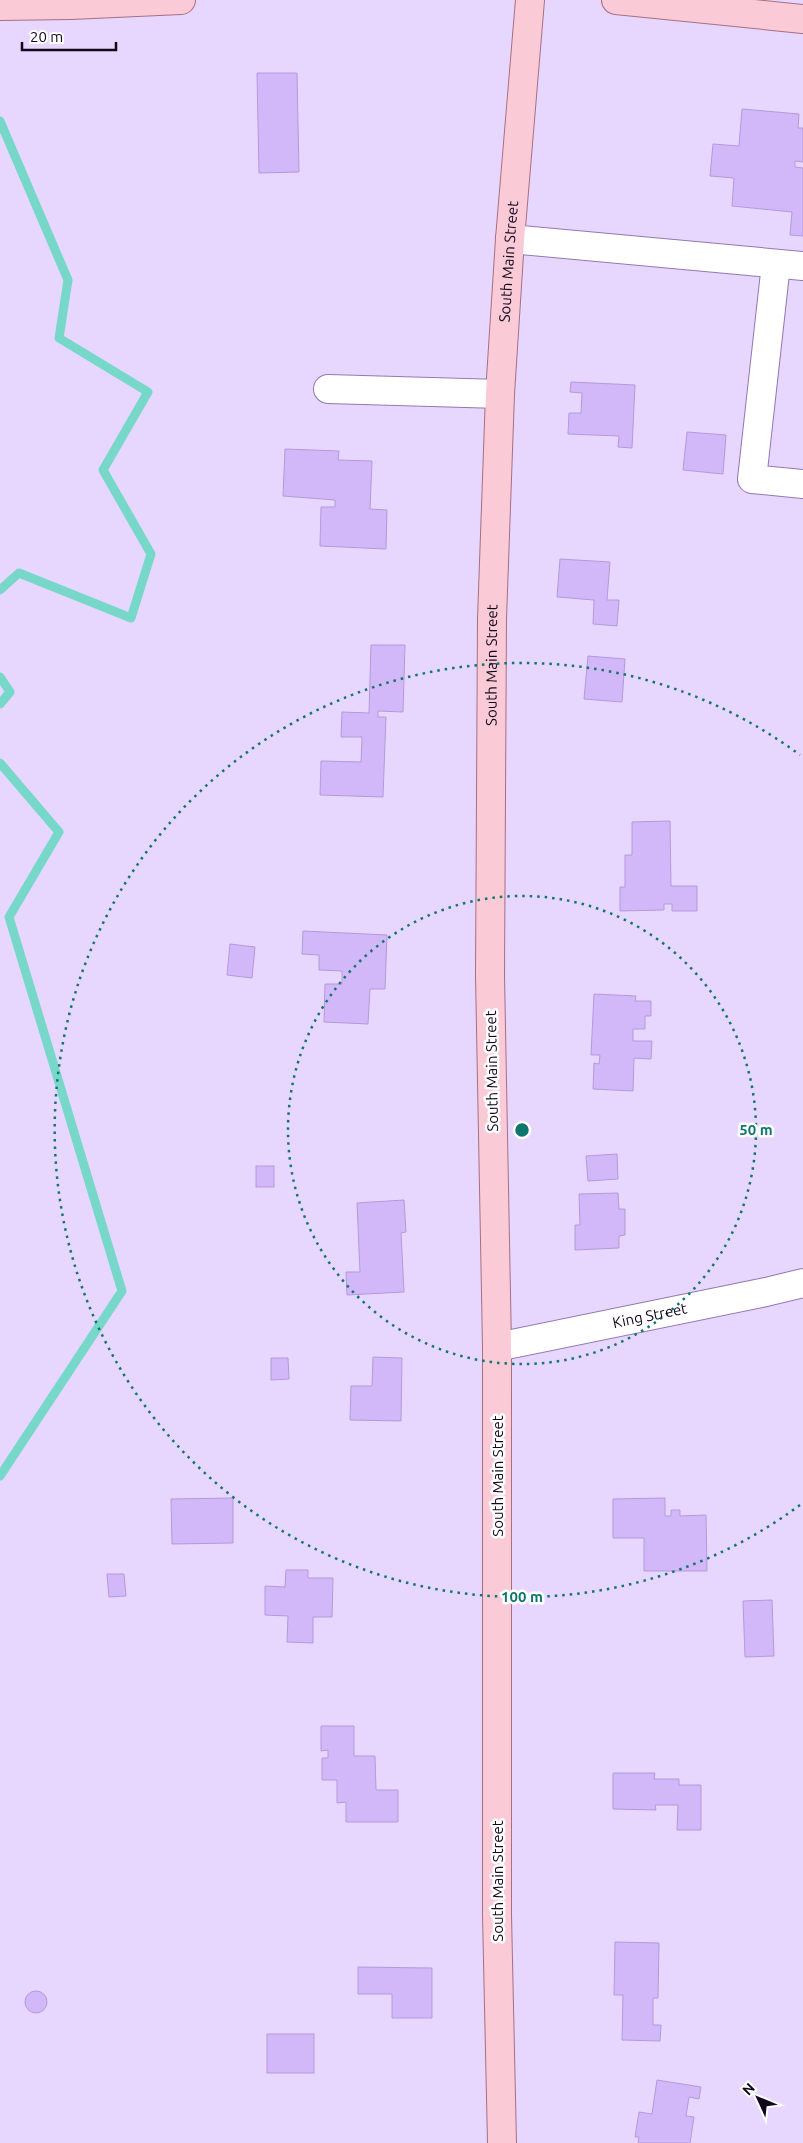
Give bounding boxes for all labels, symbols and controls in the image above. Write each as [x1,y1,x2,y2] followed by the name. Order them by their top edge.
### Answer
[22,20,116,52] scale bar
[30,28,63,45] text: 20 m
[496,200,521,323] street label: South Main Street
[482,604,501,726] street label: South Main Street
[482,1010,501,1132] street label: South Main Street
[513,1121,531,1139] centre of rings
[739,1121,773,1138] text: 50 m
[611,1299,689,1331] street label: King Street
[489,1415,506,1537] street label: South Main Street
[501,1588,543,1605] text: 100 m
[489,1820,506,1942] street label: South Main Street
[733,2073,783,2123] north arrow
[739,2080,758,2098] text: N

